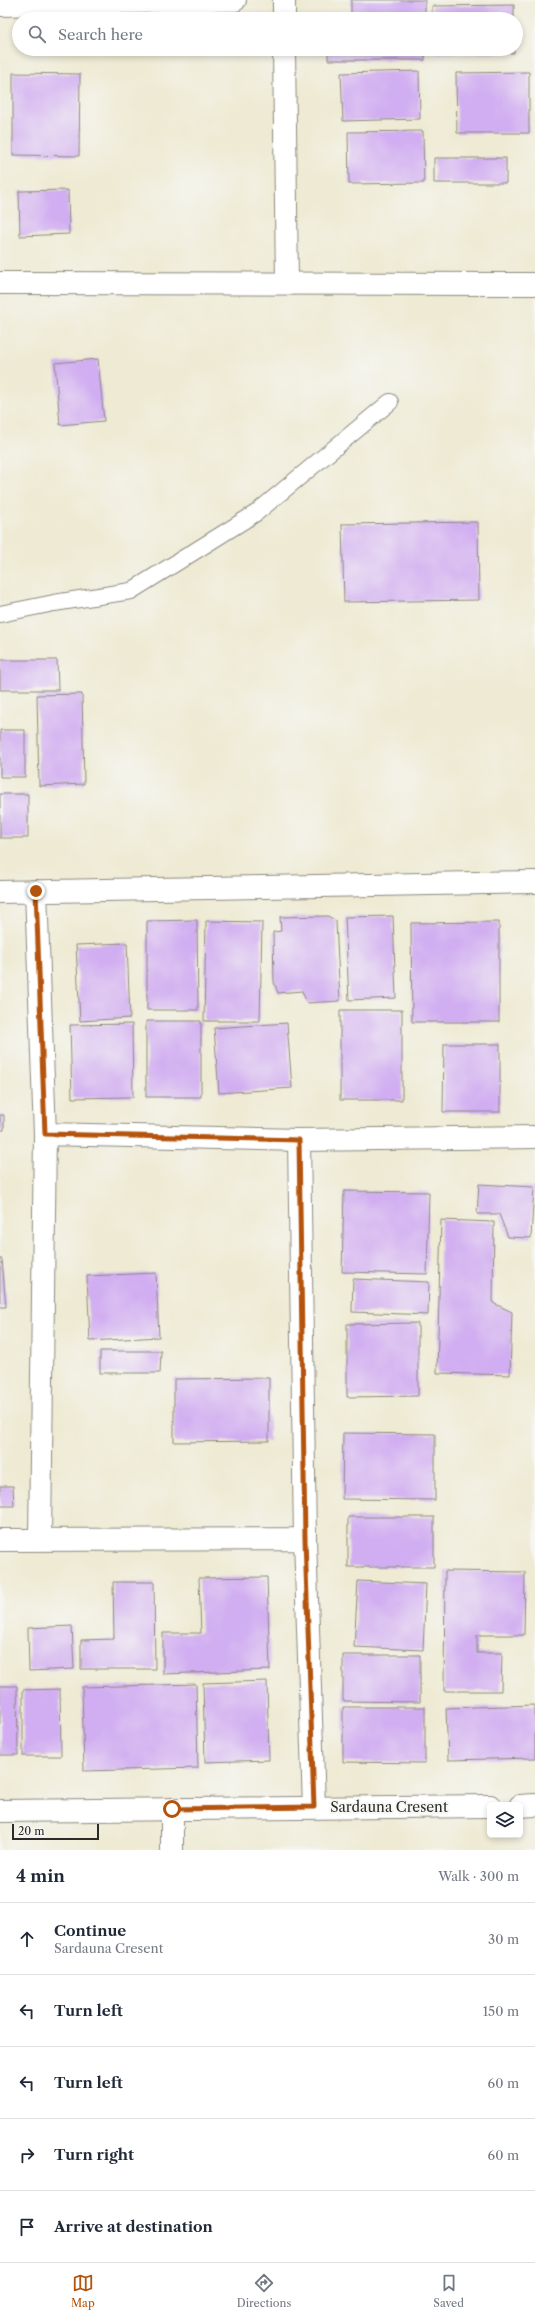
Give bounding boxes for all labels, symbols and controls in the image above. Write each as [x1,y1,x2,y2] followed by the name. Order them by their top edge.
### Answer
[12,12,523,56] search box
[26,23,48,45] icon: search
[58,25,143,44] text: Search here
[27,882,45,900] route end
[330,1798,448,1816] street label: Sardauna Cresent
[163,1800,181,1818] route start
[487,1802,523,1838] map controls
[487,1802,523,1838] button: layers
[12,1822,99,1841] scale bar
[18,1824,44,1838] text: 20 m
[16,1866,65,1886] text: 4 min
[438,1868,519,1884] text: Walk · 300 m
[54,1921,126,1940] text: Continue
[16,1928,38,1950] icon: ahead
[488,1931,519,1947] text: 30 m
[54,1940,163,1956] text: Sardauna Cresent
[16,2000,38,2022] icon: left
[54,2001,123,2020] text: Turn left
[483,2003,519,2019] text: 150 m
[16,2072,38,2094] icon: left
[54,2073,123,2092] text: Turn left
[488,2075,519,2091] text: 60 m
[16,2144,38,2166] icon: right
[54,2145,134,2164] text: Turn right
[488,2147,519,2163] text: 60 m
[16,2216,38,2238] icon: arrive
[54,2217,213,2236] text: Arrive at destination
[71,2272,95,2310] tab: Map
[237,2272,291,2310] tab: Directions
[433,2272,464,2310] tab: Saved

